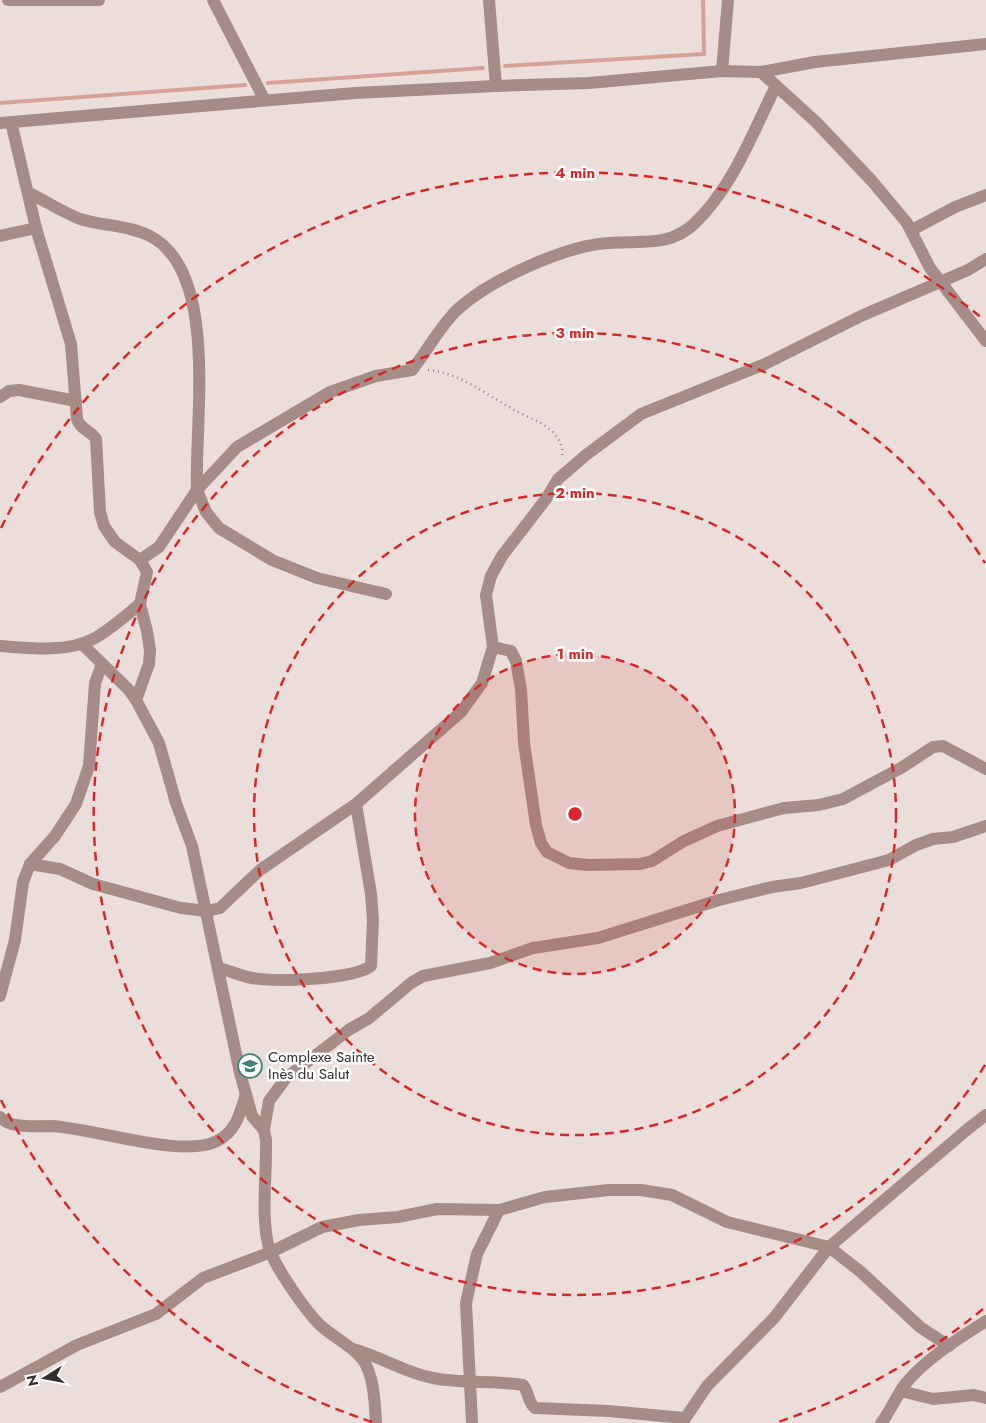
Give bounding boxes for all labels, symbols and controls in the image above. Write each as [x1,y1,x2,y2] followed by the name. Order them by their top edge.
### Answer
[555,162,595,184] text: 4 min
[556,322,594,344] text: 3 min
[555,482,595,504] text: 2 min
[556,643,594,665] text: 1 min
[566,805,584,823] centre of rings
[268,1046,375,1085] place label: Complexe Sainte Inès du Salut
[237,1053,263,1079] school or university icon: Complexe Sainte Inès du Salut
[20,1353,70,1403] north arrow
[21,1373,43,1388] text: N

